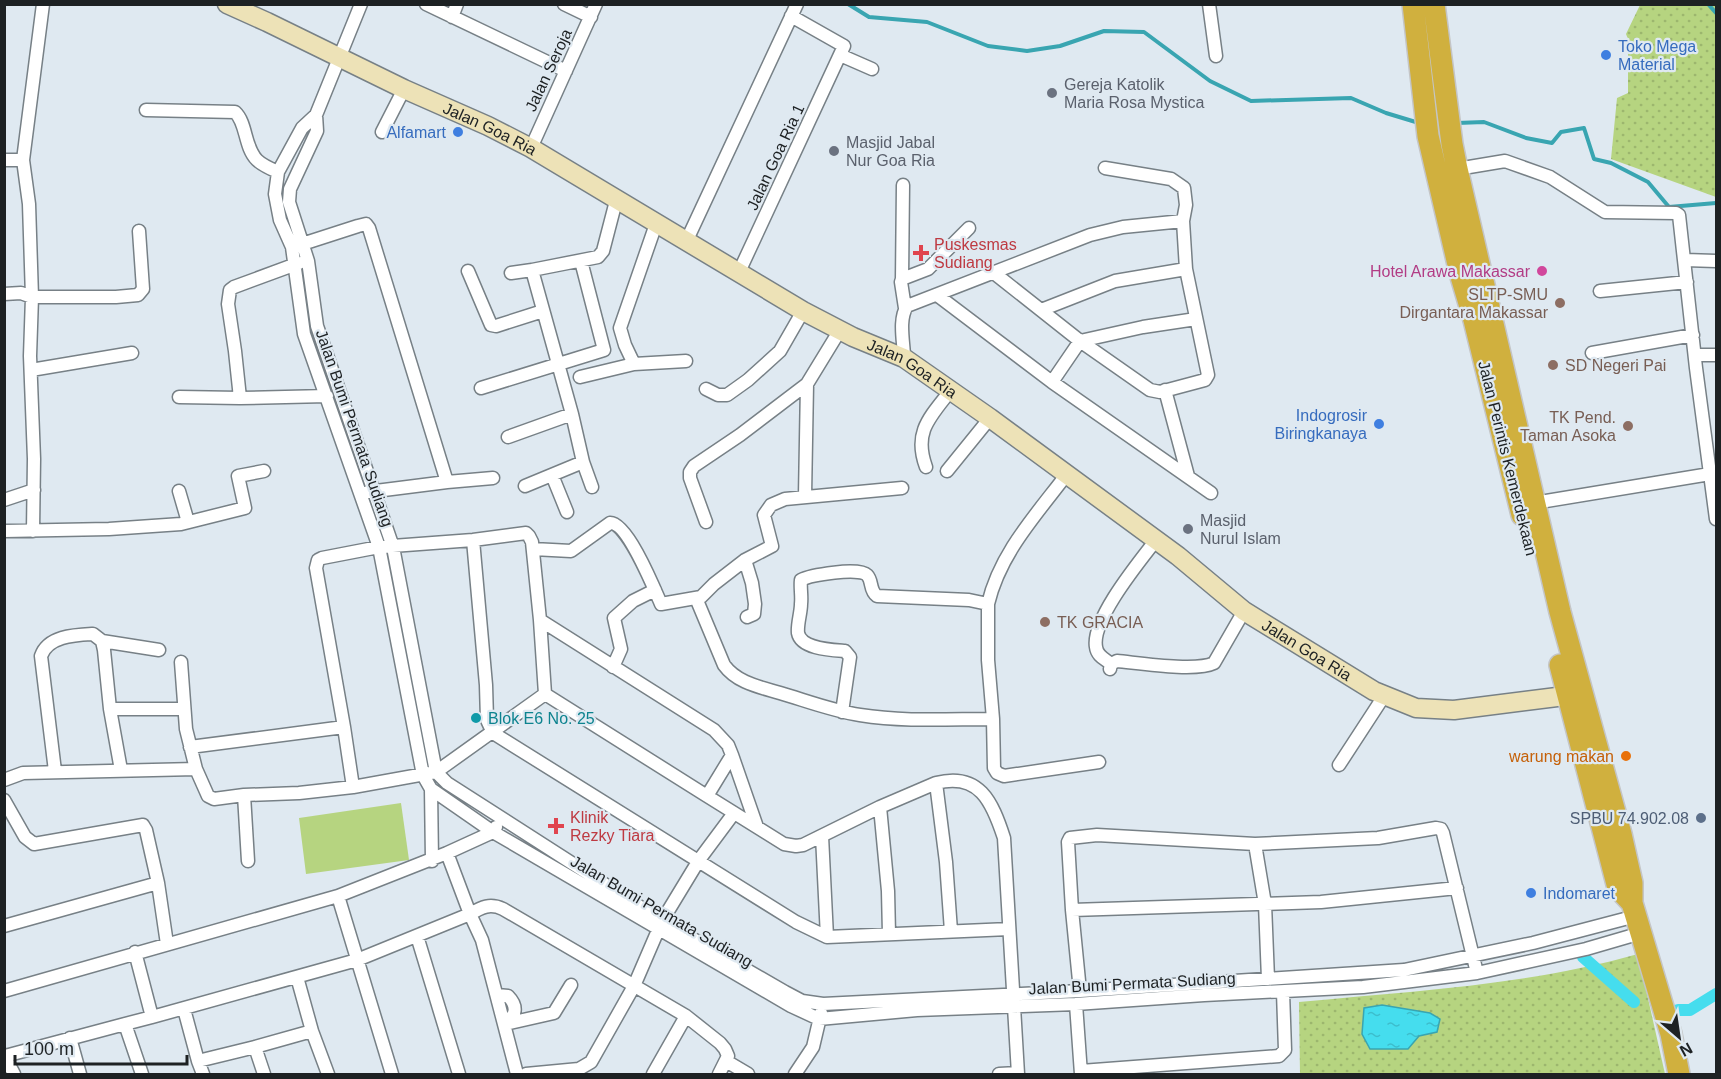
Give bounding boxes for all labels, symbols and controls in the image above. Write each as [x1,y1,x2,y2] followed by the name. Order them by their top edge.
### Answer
[522,26,575,114] street label: Jalan Seroja
[1618,38,1696,73] place label: Toko Mega Material
[1599,48,1613,62] marker: Toko Mega Material
[1064,76,1205,111] place label: Gereja Katolik Maria Rosa Mystica
[1045,86,1059,100] marker: Gereja Katolik Maria Rosa Mystica
[441,99,540,158] street label: Jalan Goa Ria
[744,102,807,213] street label: Jalan Goa Ria 1
[386,124,447,141] place label: Alfamart
[451,125,465,139] marker: Alfamart
[846,134,935,169] place label: Masjid Jabal Nur Goa Ria
[827,144,841,158] marker: Masjid Jabal Nur Goa Ria
[934,236,1017,271] place label: Puskesmas Sudiang
[912,244,930,262] marker: Puskesmas Sudiang
[1370,263,1531,280] place label: Hotel Arawa Makassar
[1535,264,1549,278] marker: Hotel Arawa Makassar
[1400,286,1549,321] place label: SLTP-SMU Dirgantara Makassar
[1553,296,1567,310] marker: SLTP-SMU Dirgantara Makassar
[313,327,396,529] street label: Jalan Bumi Permata Sudiang
[865,336,960,401] street label: Jalan Goa Ria
[1565,357,1666,374] place label: SD Negeri Pai
[1546,358,1560,372] marker: SD Negeri Pai
[1475,359,1540,557] street label: Jalan Perintis Kemerdekaan
[1275,407,1368,442] place label: Indogrosir Biringkanaya
[1520,409,1616,444] place label: TK Pend. Taman Asoka
[1372,417,1386,431] marker: Indogrosir Biringkanaya
[1621,419,1635,433] marker: TK Pend. Taman Asoka
[1200,512,1281,547] place label: Masjid Nurul Islam
[1181,522,1195,536] marker: Masjid Nurul Islam
[1057,614,1144,631] place label: TK GRACIA
[1038,615,1052,629] marker: TK GRACIA
[1259,616,1354,684] street label: Jalan Goa Ria
[488,710,595,727] place label: Blok E6 No. 25
[469,711,483,725] marker: Blok E6 No. 25
[1508,748,1614,765] place label: warung makan
[1619,749,1633,763] marker: warung makan
[570,809,655,844] place label: Klinik Rezky Tiara
[1570,810,1689,827] place label: SPBU 74.902.08
[1694,811,1708,825] marker: SPBU 74.902.08
[547,817,565,835] marker: Klinik Rezky Tiara
[568,852,756,971] street label: Jalan Bumi Permata Sudiang
[1543,885,1616,902] place label: Indomaret
[1524,886,1538,900] marker: Indomaret
[1028,970,1236,997] street label: Jalan Bumi Permata Sudiang
[1649,1007,1709,1067] north arrow
[15,1028,188,1066] scale bar
[24,1039,74,1059] text: 100 m
[1677,1039,1695,1060] text: N

